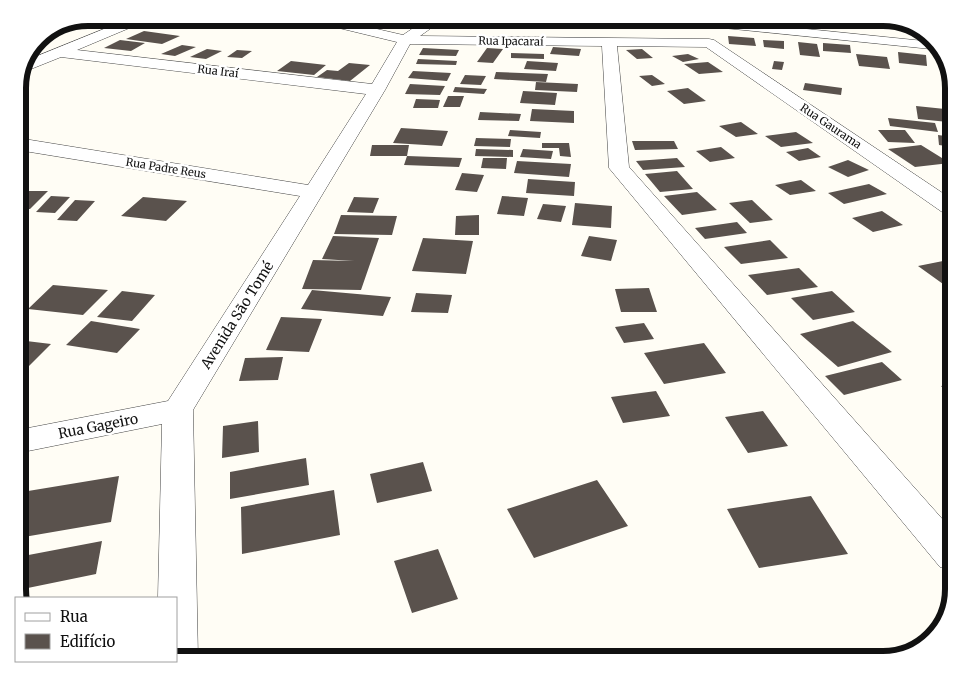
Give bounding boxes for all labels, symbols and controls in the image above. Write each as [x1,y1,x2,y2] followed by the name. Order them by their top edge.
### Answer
[478,33,544,49] street label: Rua Ipacaraí
[197,62,240,81] street label: Rua Iraí
[798,100,864,152] street label: Rua Gaurama
[125,155,207,181] street label: Rua Padre Reus
[196,258,277,373] street label: Avenida São Tomé
[57,409,139,443] street label: Rua Gageiro
[15,597,178,662] legend
[60,607,88,626] text: Rua
[60,632,116,651] text: Edifício

